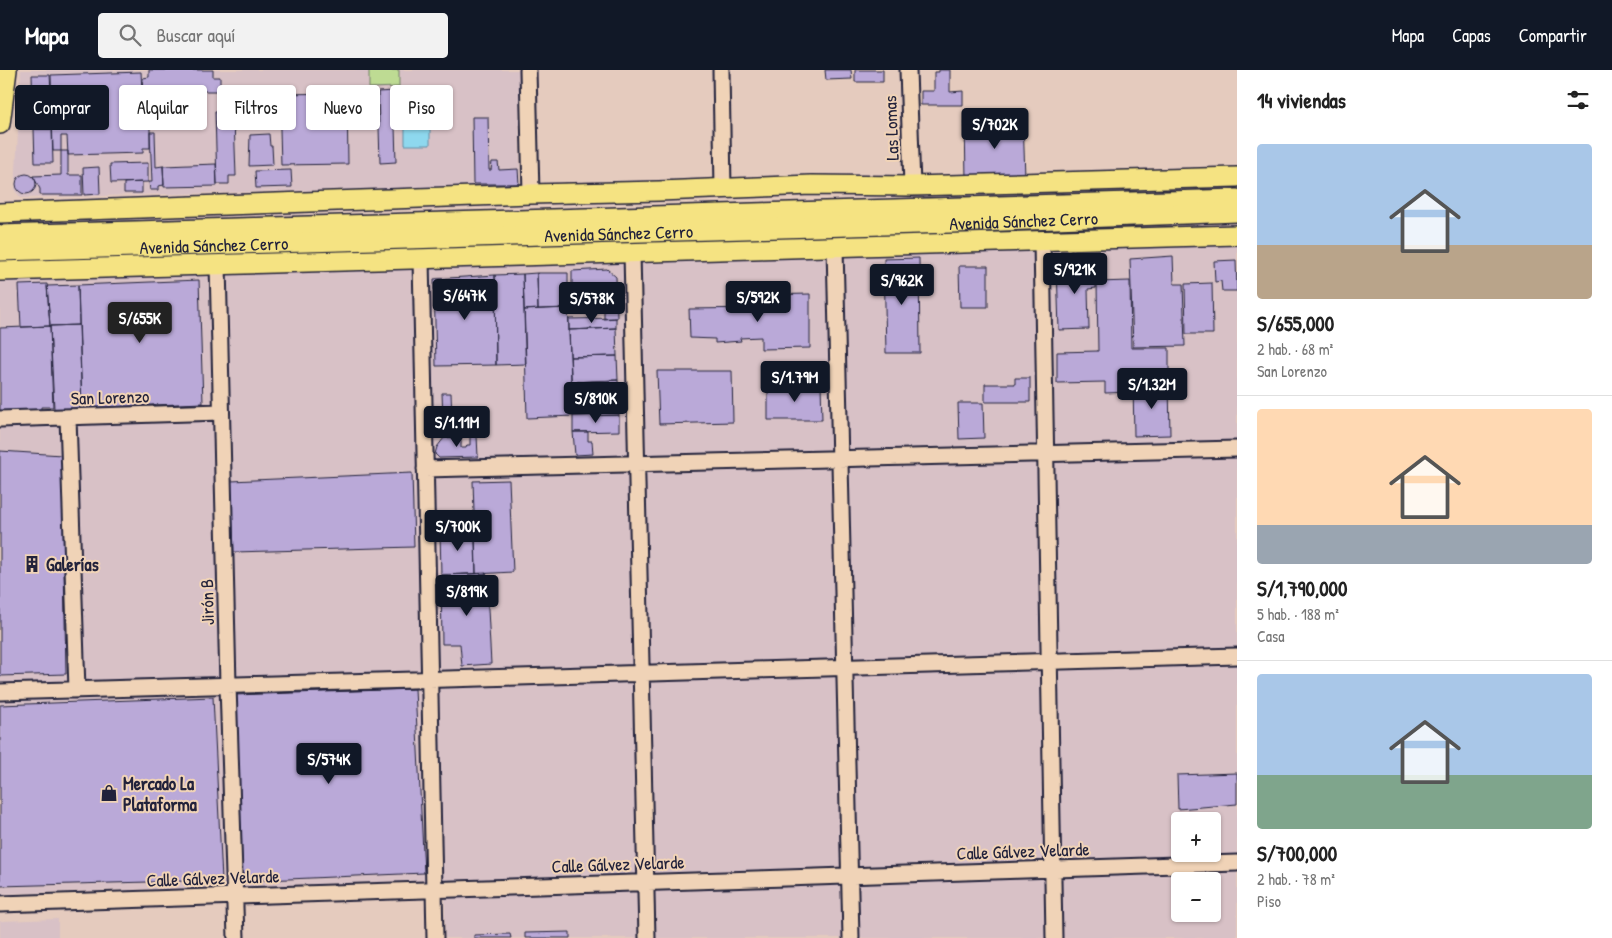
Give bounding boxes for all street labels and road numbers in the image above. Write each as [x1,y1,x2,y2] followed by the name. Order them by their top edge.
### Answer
[877,95,905,161] street label: Las Lomas
[949,205,1098,236] street label: Avenida Sánchez Cerro
[544,218,693,247] street label: Avenida Sánchez Cerro
[139,230,289,259] street label: Avenida Sánchez Cerro
[70,383,150,411] street label: San Lorenzo
[194,579,220,625] street label: Jirón B
[956,836,1090,866] street label: Calle Gálvez Velarde
[551,849,685,879] street label: Calle Gálvez Velarde
[146,863,280,893] street label: Calle Gálvez Velarde

